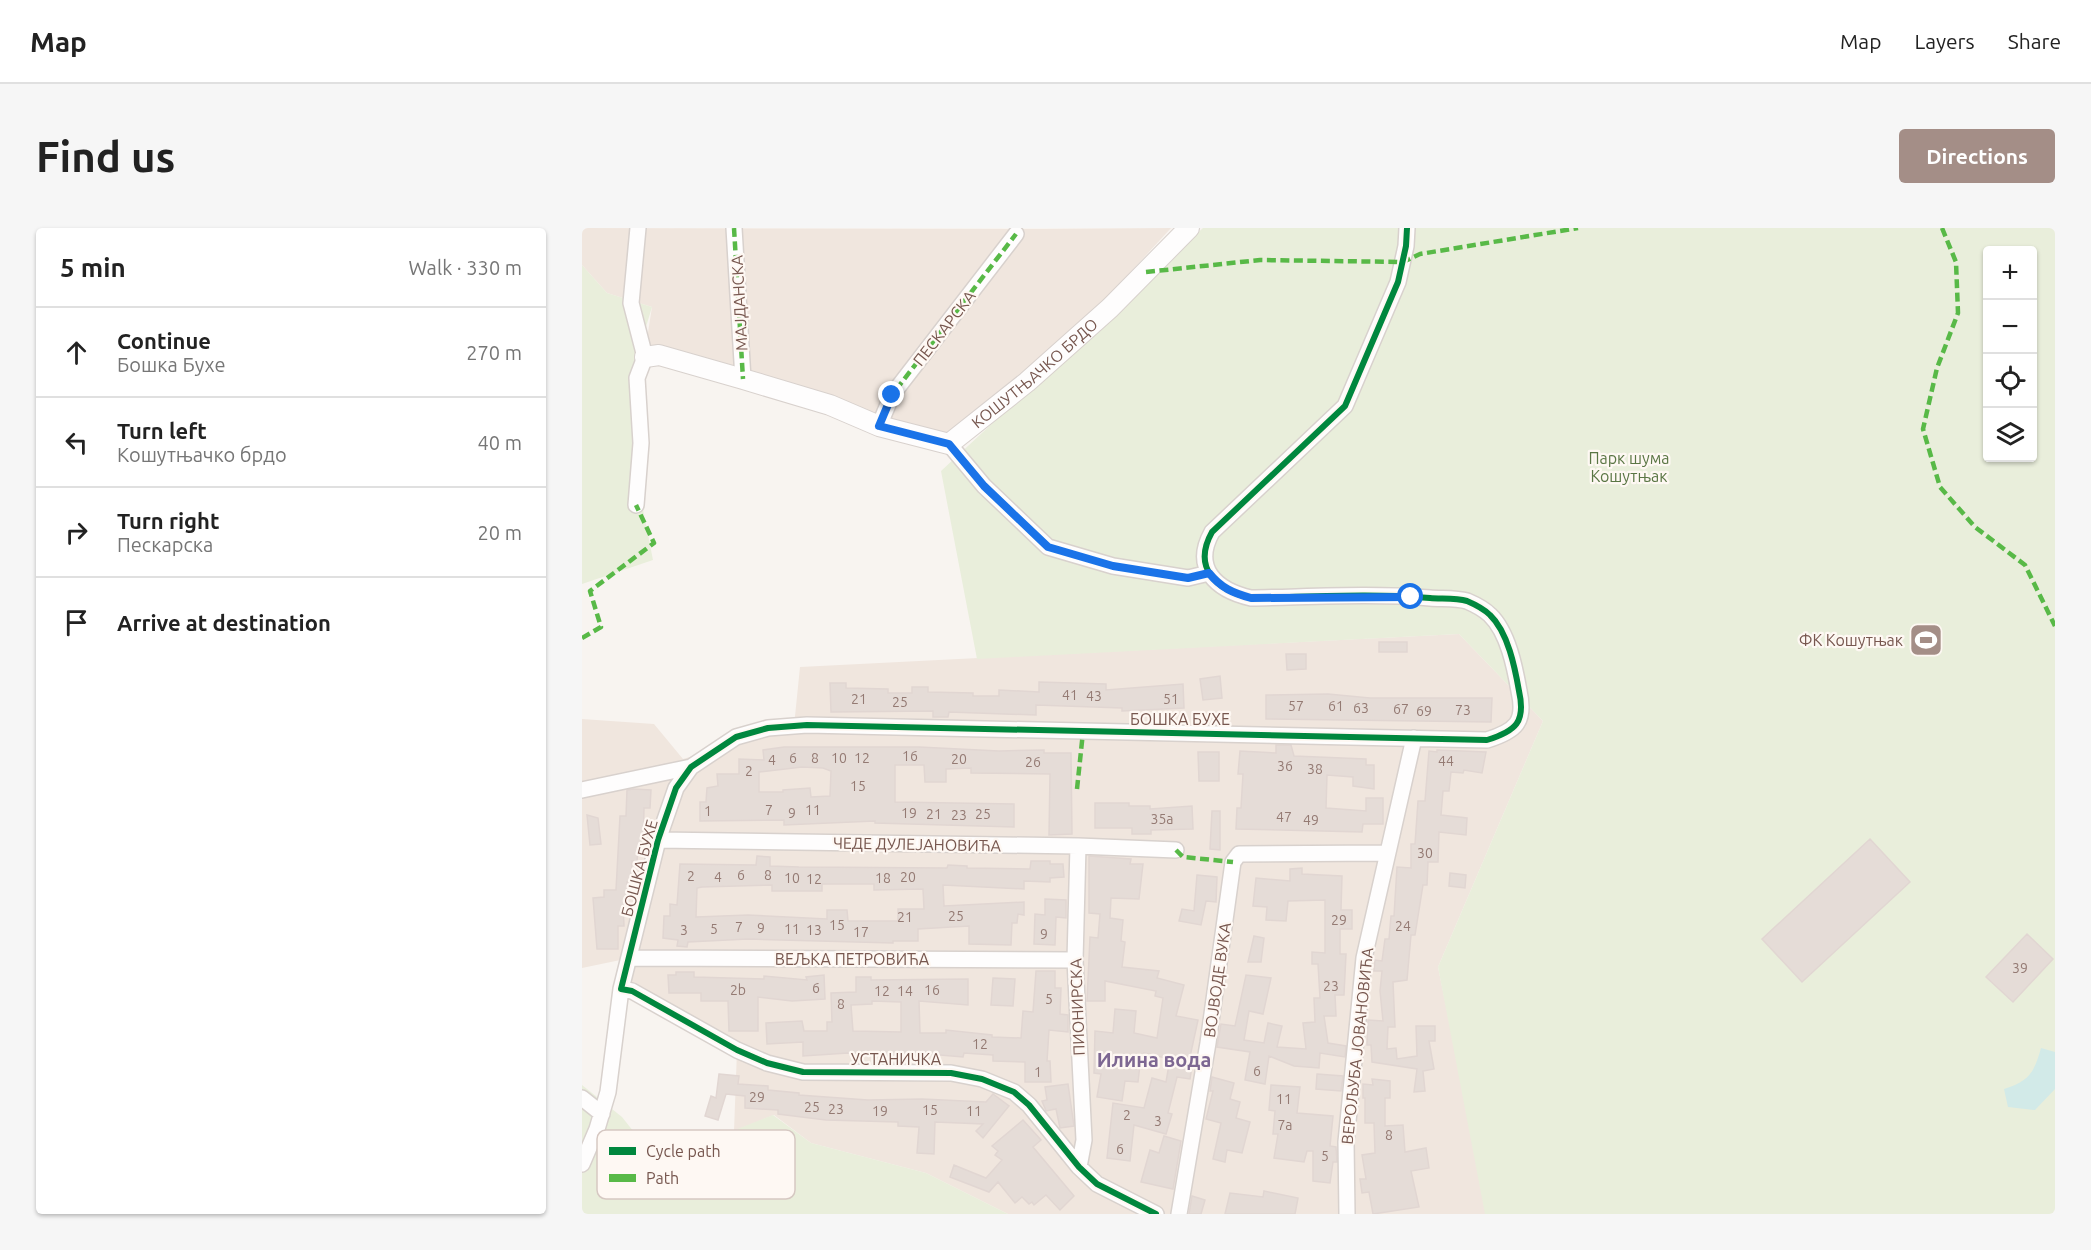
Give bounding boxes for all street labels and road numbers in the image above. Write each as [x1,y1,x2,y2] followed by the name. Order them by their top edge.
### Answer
[727,254,751,351] street label: МАЈДАНСКА
[909,286,979,369] street label: ПЕСКАРСКА
[968,315,1101,432] street label: КОШУТЊАЧКО БРДО
[1130,710,1230,728] street label: БОШКА БУХЕ
[617,817,661,919] street label: БОШКА БУХЕ
[833,834,1002,854] street label: ЧЕДЕ ДУЛЕЈАНОВИЋА
[1200,921,1234,1039] street label: ВОЈВОДЕ ВУКА
[1338,946,1376,1145] street label: ВЕРОЉУБА ЈОВАНОВИЋА
[775,950,930,968] street label: ВЕЉКА ПЕТРОВИЋА
[1066,957,1088,1056] street label: ПИОНИРСКА
[851,1050,942,1068] street label: УСТАНИЧКА

